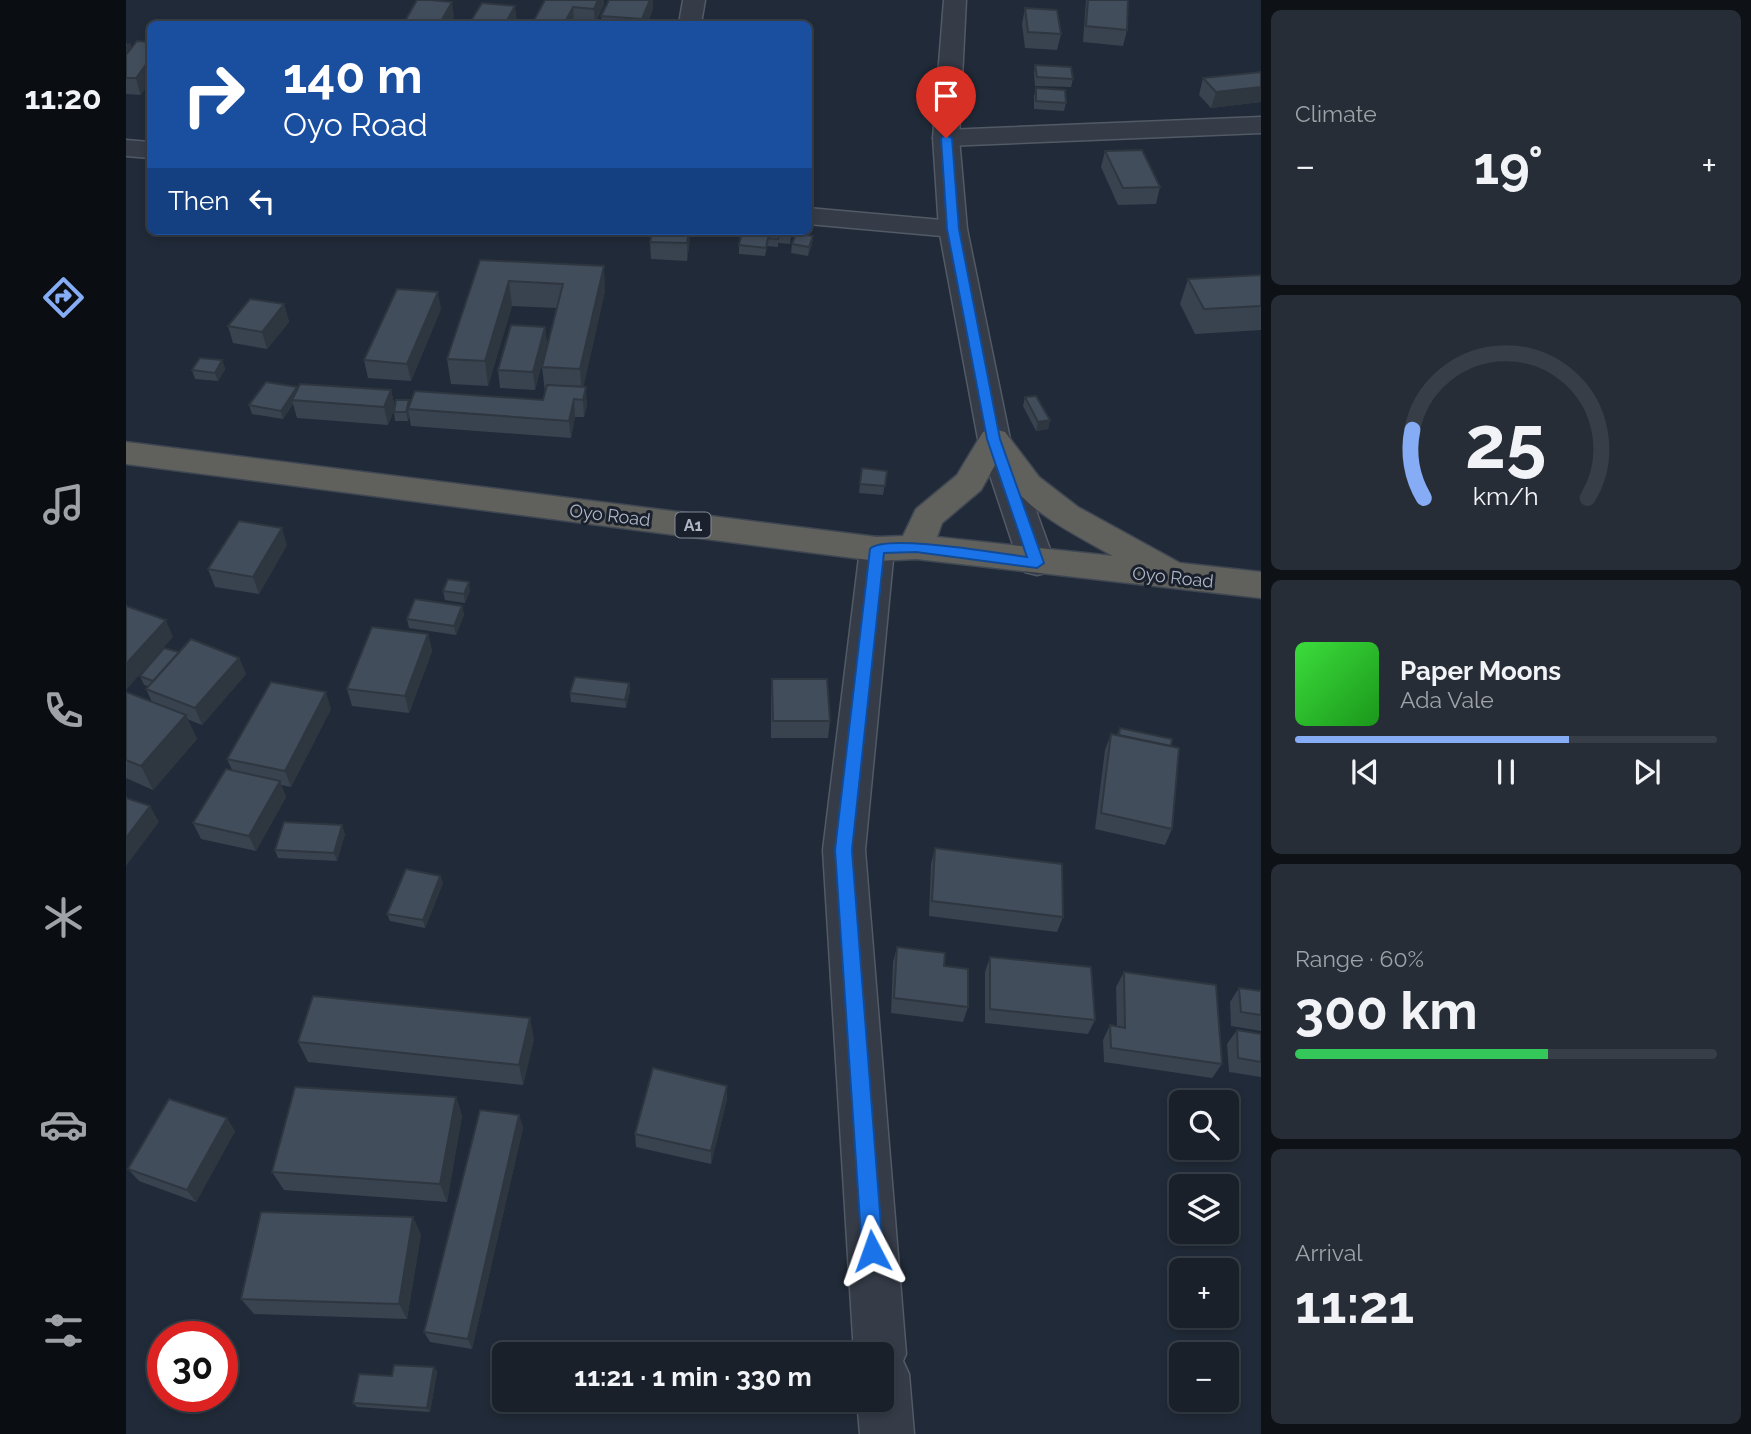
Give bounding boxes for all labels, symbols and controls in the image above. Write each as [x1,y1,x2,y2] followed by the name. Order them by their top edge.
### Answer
[283,47,423,104] text: 140 m
[168,49,259,140] icon: right
[916,66,976,138] pin
[927,77,965,115] icon: arrive
[24,79,102,116] text: 11:20
[1295,100,1377,127] text: Climate
[283,106,428,143] text: Oyo Road
[1474,135,1543,196] text: 19°
[1295,143,1315,188] text: −
[1701,143,1717,188] text: +
[243,182,281,220] icon: left
[168,186,229,216] text: Then
[39,273,88,322] icon: directions
[1465,401,1547,486] text: 25
[39,480,88,529] icon: music
[1473,481,1539,511] text: km/h
[568,500,652,530] street label: Oyo Road
[676,512,710,538] road number: A1
[1131,562,1215,592] street label: Oyo Road
[1400,656,1561,686] text: Paper Moons
[39,686,88,735] icon: phone
[1400,686,1494,713] text: Ada Vale
[1346,753,1384,791] icon: previous
[1487,753,1525,791] icon: pause
[1628,753,1666,791] icon: next
[39,893,88,942] icon: climate
[1295,945,1424,972] text: Range · 60%
[1295,980,1478,1041] text: 300 km
[1169,1090,1239,1412] map controls
[1169,1090,1239,1160] button: search
[39,1100,88,1149] icon: car
[1169,1174,1239,1244] button: layers
[835,1214,909,1288] position arrow
[1295,1239,1362,1266] text: Arrival
[1169,1258,1239,1328] button: +
[1295,1274,1414,1335] text: 11:21
[39,1306,88,1355] icon: filters
[147,1321,238,1412] speed limit sign: 30
[1169,1342,1239,1412] button: −
[574,1362,812,1392] text: 11:21 · 1 min · 330 m

